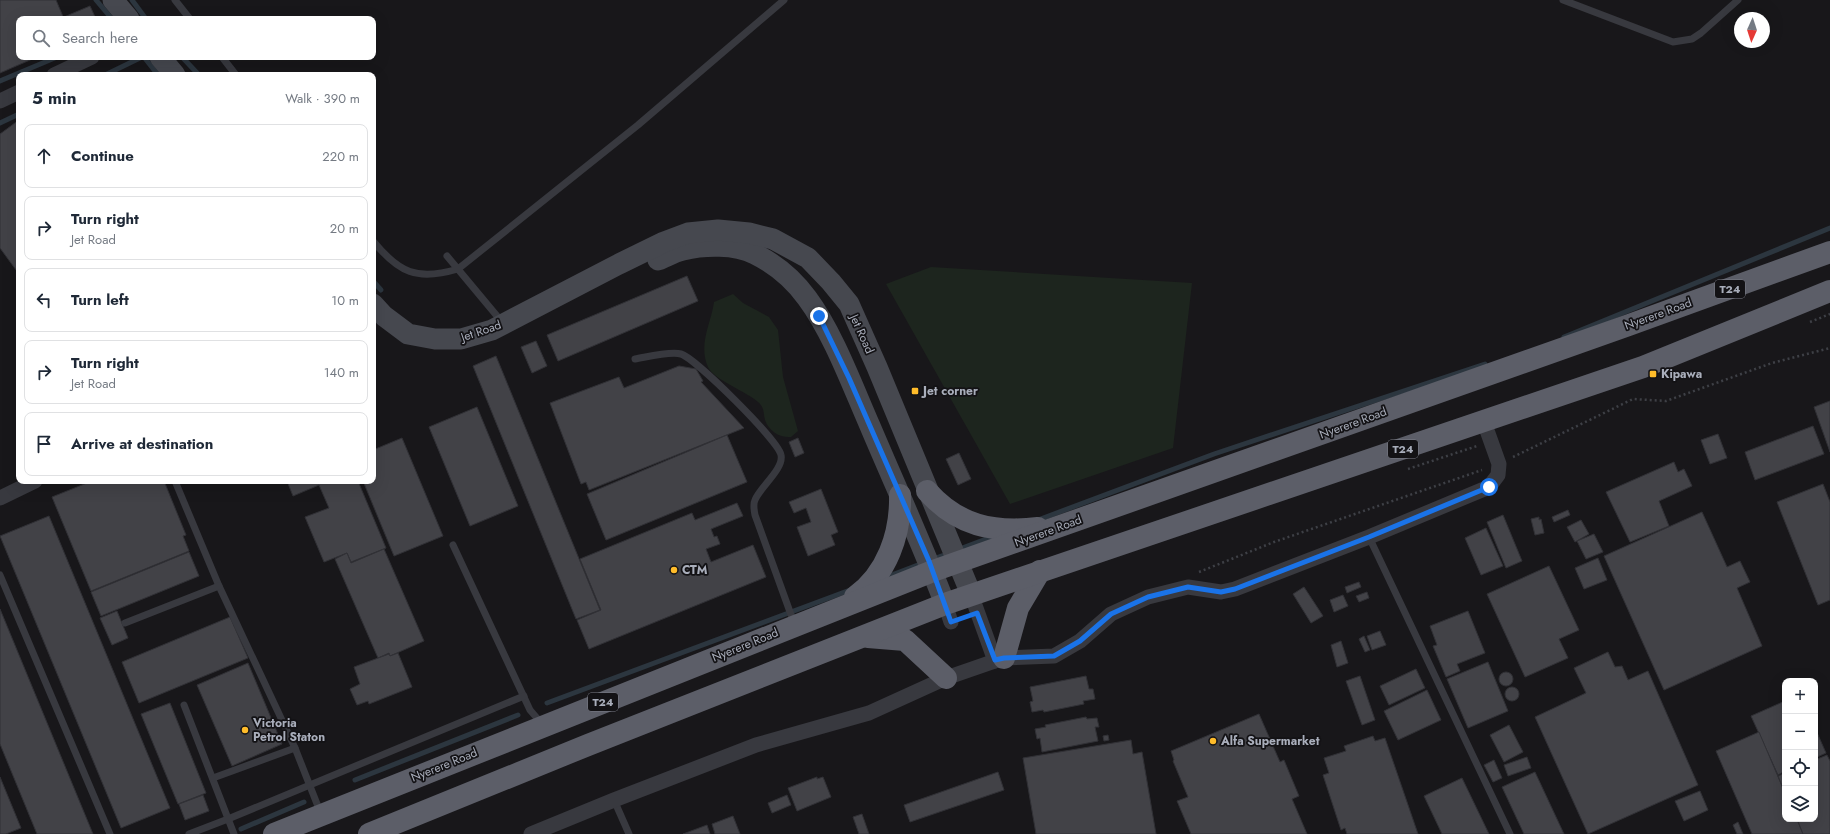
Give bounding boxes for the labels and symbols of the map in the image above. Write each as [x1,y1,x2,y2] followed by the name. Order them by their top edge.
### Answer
[1734,12,1770,48] north arrow
[1715,280,1745,298] road number: T24
[1622,294,1694,334] street label: Nyerere Road
[810,307,828,325] route end
[845,310,879,357] street label: Jet Road
[457,316,504,347] street label: Jet Road
[1661,365,1702,383] place label: Kipawa
[1648,369,1658,379] marker: Kipawa
[921,382,978,400] place label: Jet corner
[910,386,920,396] marker: Jet corner
[1317,403,1389,443] street label: Nyerere Road
[1388,440,1418,458] road number: T24
[1480,478,1498,496] route start
[1012,511,1084,551] street label: Nyerere Road
[682,561,708,579] place label: CTM
[669,565,679,575] marker: CTM
[709,623,781,667] street label: Nyerere Road
[588,693,618,711] road number: T24
[252,714,325,746] place label: Victoria Petrol Staton
[240,725,250,735] marker: Victoria Petrol Staton
[1220,732,1320,750] place label: Alfa Supermarket
[1208,736,1218,746] marker: Alfa Supermarket
[408,743,480,787] street label: Nyerere Road

